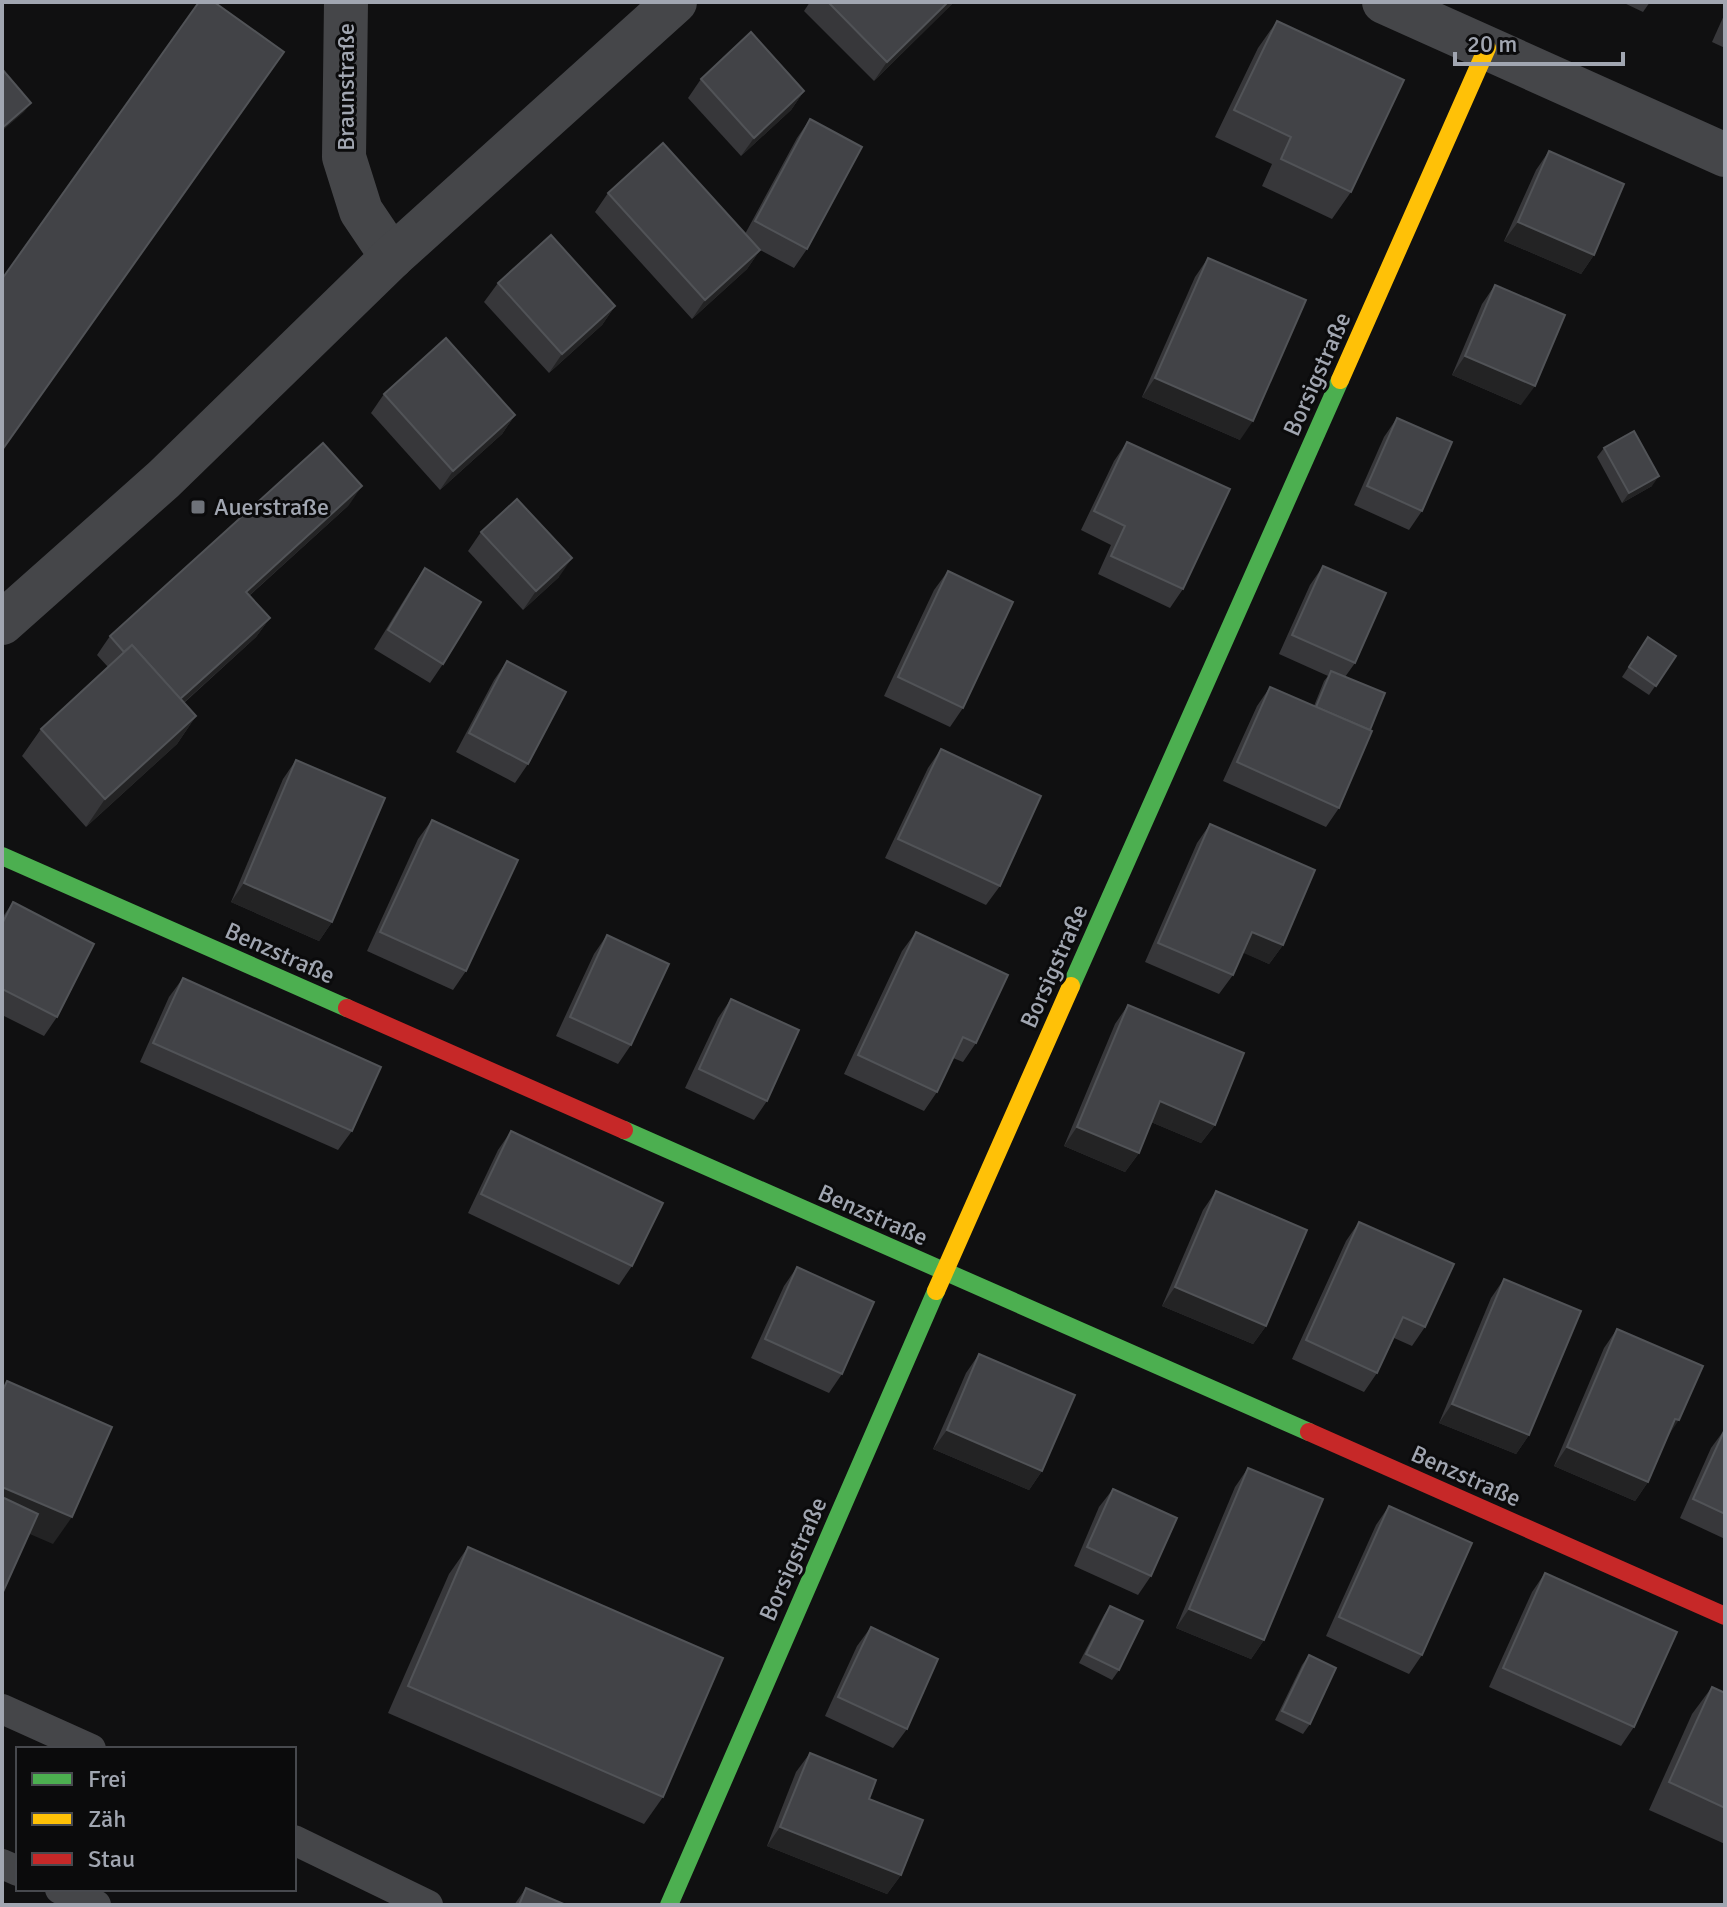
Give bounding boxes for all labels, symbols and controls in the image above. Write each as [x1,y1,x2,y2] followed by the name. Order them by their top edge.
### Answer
[1455,16,1623,66] scale bar
[331,23,361,151] street label: Braunstraße
[1467,29,1517,59] text: 20 m
[1276,307,1358,441] street label: Borsigstraße
[214,492,329,522] place label: Auerstraße
[189,498,207,516] marker: Auerstraße
[1013,899,1095,1033] street label: Borsigstraße
[220,915,340,991] street label: Benzstraße
[813,1177,933,1253] street label: Benzstraße
[1406,1438,1526,1514] street label: Benzstraße
[752,1492,834,1626] street label: Borsigstraße
[16,1747,296,1891] legend
[88,1764,127,1794] text: Frei
[88,1804,126,1834] text: Zäh
[88,1844,135,1874] text: Stau

